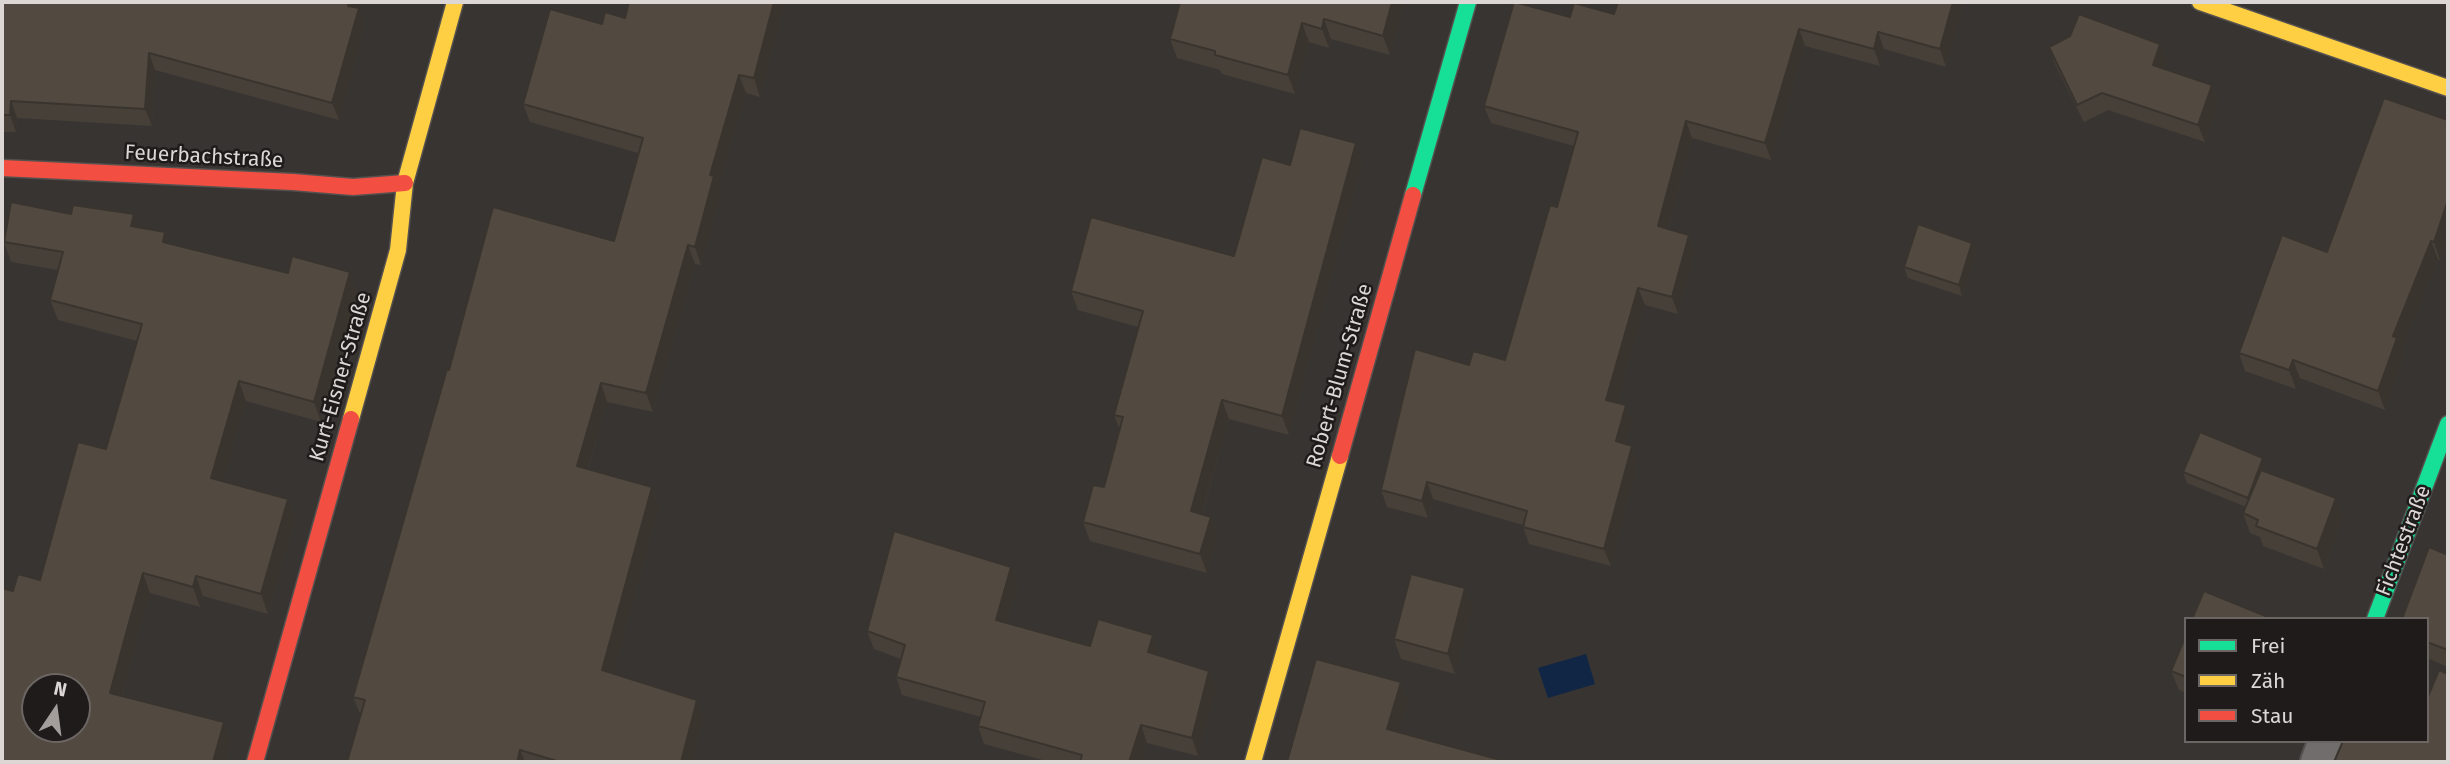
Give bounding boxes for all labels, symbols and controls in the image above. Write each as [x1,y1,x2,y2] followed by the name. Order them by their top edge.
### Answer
[124,140,284,174] street label: Feuerbachstraße
[1302,281,1378,471] street label: Robert-Blum-Straße
[305,289,377,465] street label: Kurt-Eisner-Straße
[2371,482,2437,600] street label: Fichtestraße
[2184,617,2429,743] legend
[2251,633,2285,659] text: Frei
[2251,668,2285,694] text: Zäh
[21,673,91,743] north arrow
[52,676,69,702] text: N
[2251,703,2294,729] text: Stau

